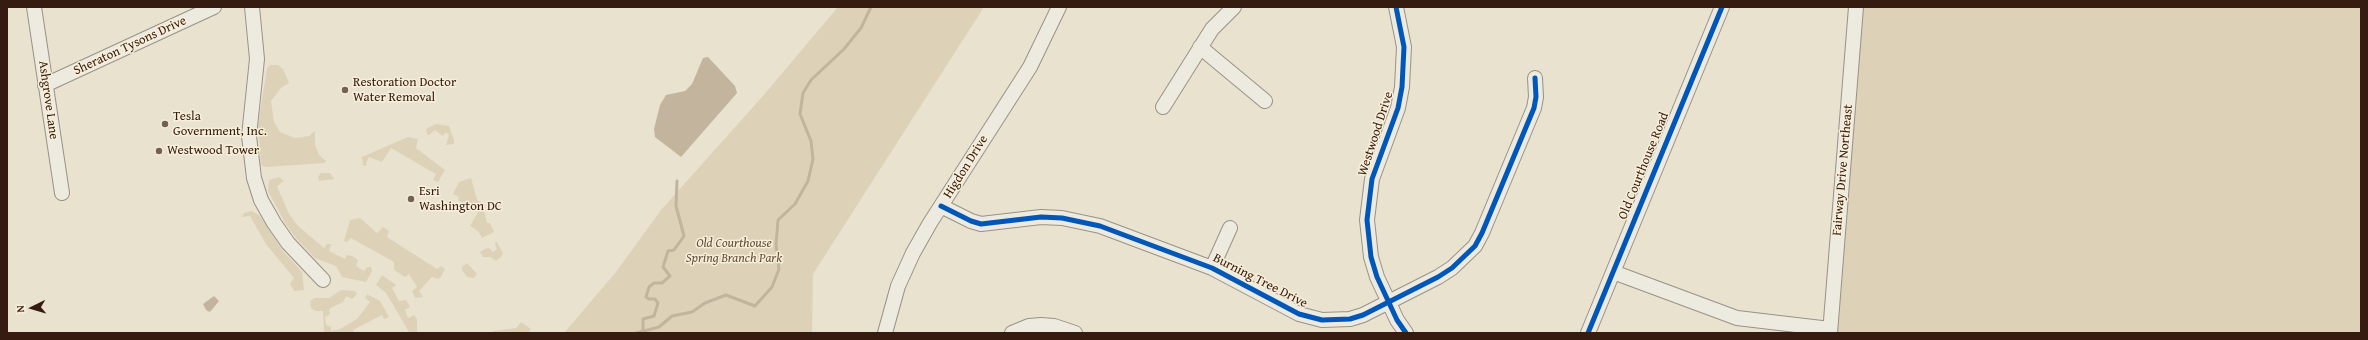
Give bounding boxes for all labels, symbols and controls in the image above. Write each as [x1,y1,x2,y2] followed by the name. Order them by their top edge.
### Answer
[71,13,189,79] street label: Sheraton Tysons Drive
[35,60,61,140] street label: Ashgrove Lane
[353,75,456,106] place label: Restoration Doctor Water Removal
[340,85,350,95] marker: Restoration Doctor Water Removal
[1355,90,1397,178] street label: Westwood Drive
[1829,104,1857,236] street label: Fairway Drive Northeast
[173,109,267,140] place label: Tesla Government, Inc.
[1615,110,1673,222] street label: Old Courthouse Road
[160,119,170,129] marker: Tesla Government, Inc.
[940,132,992,202] street label: Higdon Drive
[167,143,259,159] place label: Westwood Tower
[154,146,164,156] marker: Westwood Tower
[419,184,502,215] place label: Esri Washington DC
[406,194,416,204] marker: Esri Washington DC
[686,236,782,267] park label: Old Courthouse Spring Branch Park
[1210,250,1310,312] street label: Burning Tree Drive
[12,288,52,328] north arrow
[12,305,28,313] text: N

